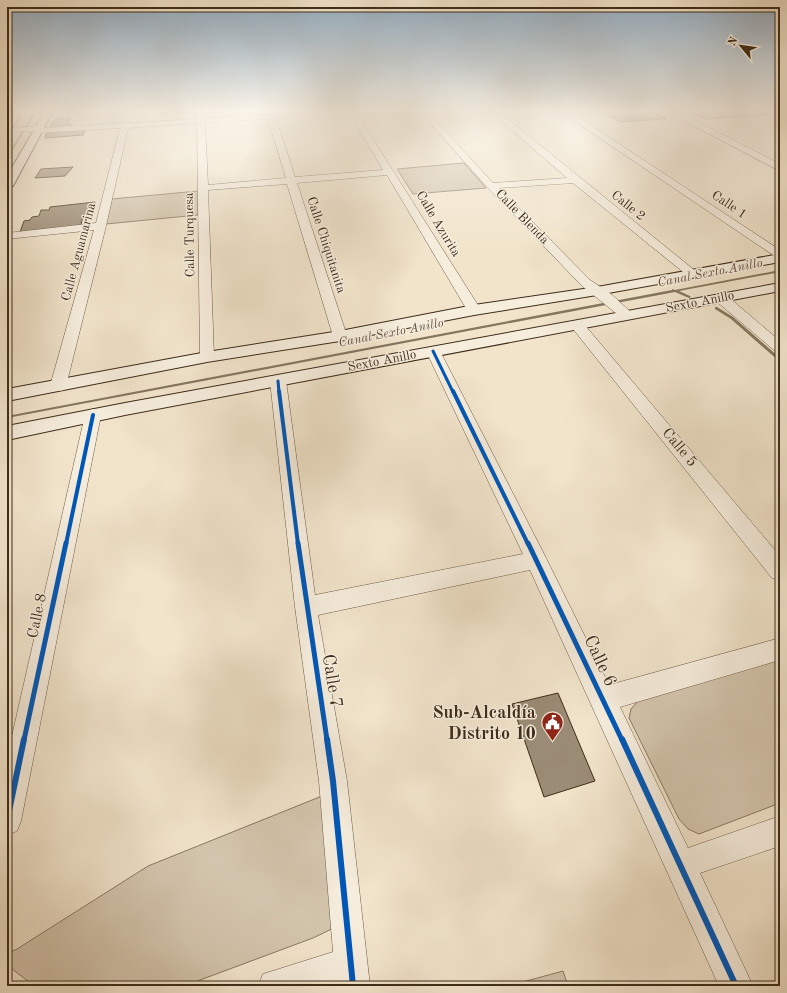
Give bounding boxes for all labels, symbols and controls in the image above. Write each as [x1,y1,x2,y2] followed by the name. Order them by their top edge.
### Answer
[721,26,761,66] north arrow
[727,35,741,48] text: N
[493,187,552,247] street label: Calle Blenda
[413,189,463,260] street label: Calle Azurita
[609,189,647,223] street label: Calle 2
[709,189,749,221] street label: Calle 1
[183,192,197,278] street label: Calle Turquesa
[304,195,348,295] street label: Calle Chiquitanita
[60,201,99,303] street label: Calle Aguamarina
[656,256,764,290] water label: Canal Sexto Anillo
[665,289,735,315] street label: Sexto Anillo
[337,316,445,350] water label: Canal Sexto Anillo
[347,348,417,374] street label: Sexto Anillo
[659,426,699,470] street label: Calle 5
[26,592,50,640] street label: Calle 8
[580,633,620,689] street label: Calle 6
[319,653,345,709] street label: Calle 7
[432,704,536,743] place label: Sub-Alcaldía Distrito 10
[539,710,565,743] public building icon: Sub-Alcaldía Distrito 10

